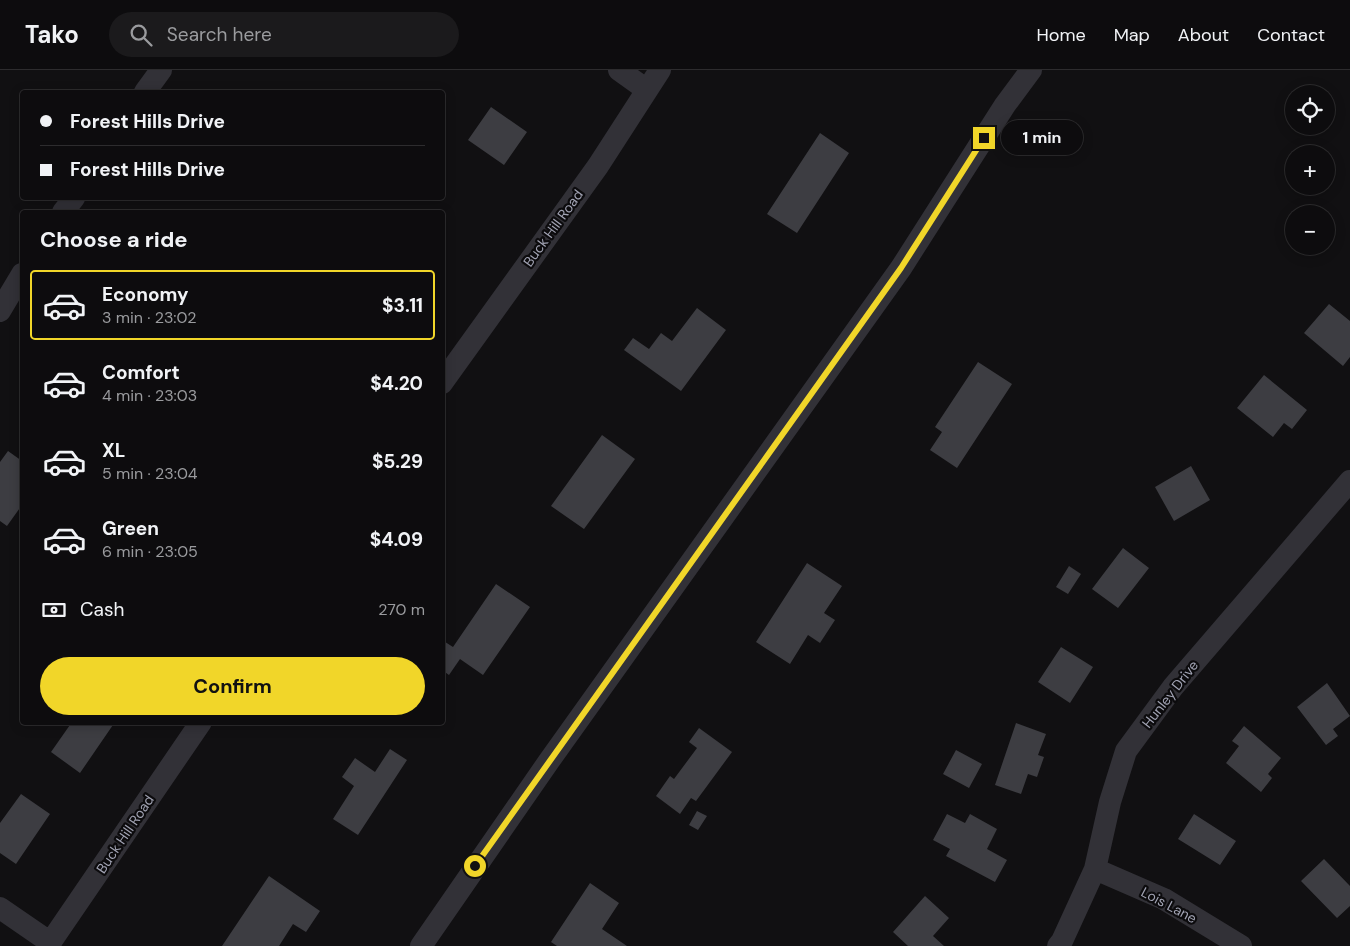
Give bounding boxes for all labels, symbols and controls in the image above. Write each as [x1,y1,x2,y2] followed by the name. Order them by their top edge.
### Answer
[109,12,459,57] search box
[25,19,79,50] text: Tako
[127,21,155,49] icon: search
[167,22,272,47] text: Search here
[1036,23,1086,47] text: Home
[1114,23,1150,47] text: Map
[1178,23,1229,47] text: About
[1257,23,1325,47] text: Contact
[1285,85,1335,255] map controls
[1285,85,1335,135] button: locate
[70,109,225,134] text: Forest Hills Drive
[1002,120,1084,156] callout: 1 min
[973,127,995,149] route end
[1023,127,1061,148] text: 1 min
[1285,145,1335,195] button: +
[70,157,225,182] text: Forest Hills Drive
[519,186,587,270] street label: Buck Hill Road
[1285,205,1335,255] button: −
[40,225,188,254] text: Choose a ride
[102,282,189,307] text: Economy
[42,283,87,328] icon: car
[382,293,423,318] text: $3.11
[102,307,197,328] text: 3 min · 23:02
[102,360,180,385] text: Comfort
[42,361,87,406] icon: car
[370,371,423,396] text: $4.20
[102,385,197,406] text: 4 min · 23:03
[102,438,125,463] text: XL
[42,439,87,484] icon: car
[372,449,423,474] text: $5.29
[102,463,198,484] text: 5 min · 23:04
[102,516,159,541] text: Green
[42,517,87,562] icon: car
[370,527,423,552] text: $4.09
[102,541,198,562] text: 6 min · 23:05
[40,596,68,624] icon: cash
[80,597,124,622] text: Cash
[378,599,425,620] text: 270 m
[1138,656,1202,731] street label: Hunley Drive
[40,657,425,715] button: Confirm
[92,791,158,877] street label: Buck Hill Road
[464,855,486,877] route start
[1138,883,1200,927] street label: Lois Lane

